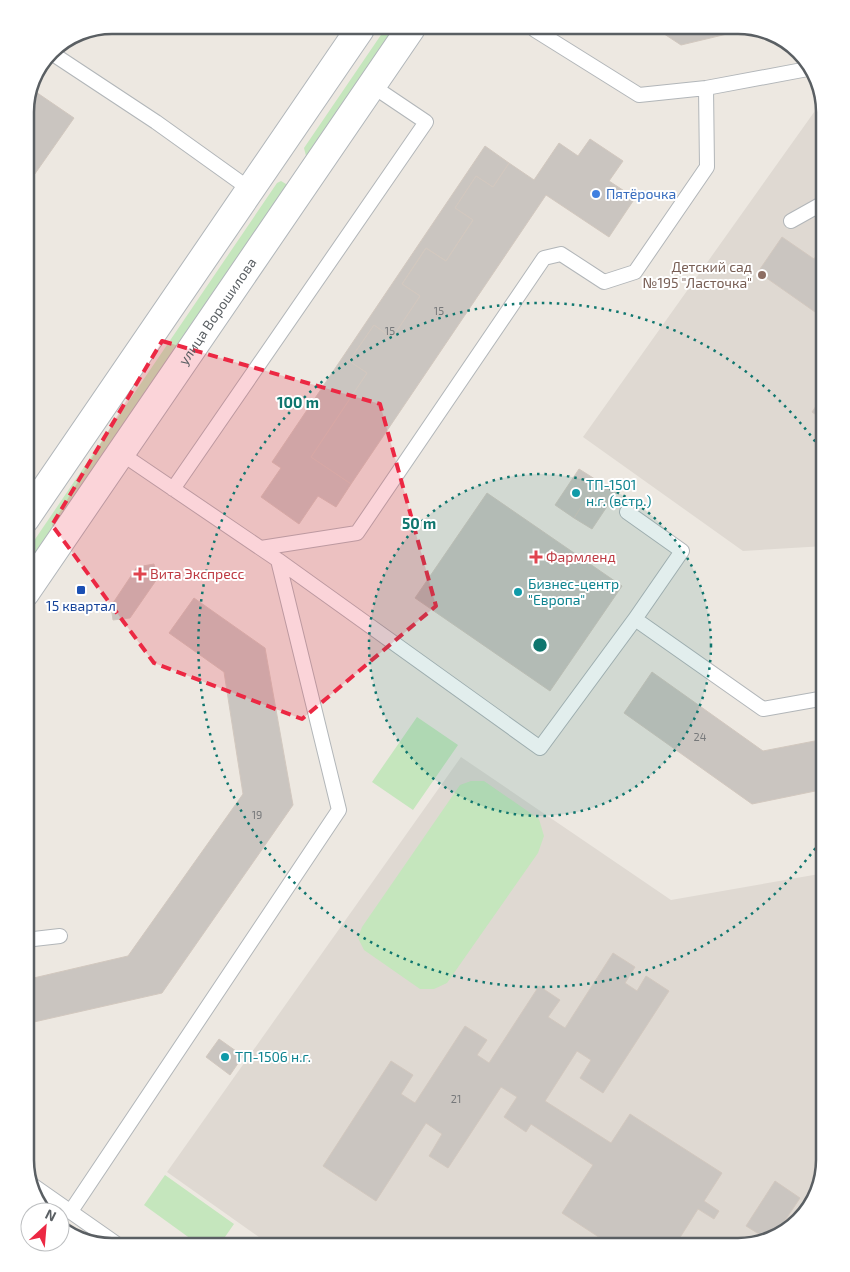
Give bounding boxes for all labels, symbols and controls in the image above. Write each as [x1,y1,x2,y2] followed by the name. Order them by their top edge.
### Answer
[606,185,676,202] place label: Пятёрочка
[590,188,602,200] marker: Пятёрочка
[174,254,260,368] street label: улица Ворошилова
[643,258,752,291] place label: Детский сад №195 "Ласточка"
[756,269,768,281] marker: Детский сад №195 "Ласточка"
[434,304,444,317] house number: 15
[385,324,395,337] house number: 15
[277,393,319,411] text: 100 m
[586,476,651,509] place label: ТП-1501 н.г. (встр.)
[570,487,582,499] marker: ТП-1501 н.г. (встр.)
[402,514,436,532] text: 50 m
[546,548,616,565] place label: Фармленд
[530,551,542,563] marker: Фармленд
[150,565,245,582] place label: Вита Экспресс
[134,568,146,580] marker: Вита Экспресс
[528,575,619,608] place label: Бизнес-центр "Европа"
[75,584,87,596] marker: 15 квартал
[512,586,524,598] marker: Бизнес-центр "Европа"
[46,597,116,614] place label: 15 квартал
[531,636,549,654] centre of rings
[694,730,707,743] house number: 24
[252,808,262,821] house number: 19
[235,1048,311,1065] place label: ТП-1506 н.г.
[219,1051,231,1063] marker: ТП-1506 н.г.
[451,1092,461,1105] house number: 21
[20,1202,70,1252] north arrow
[43,1205,59,1225] text: N

